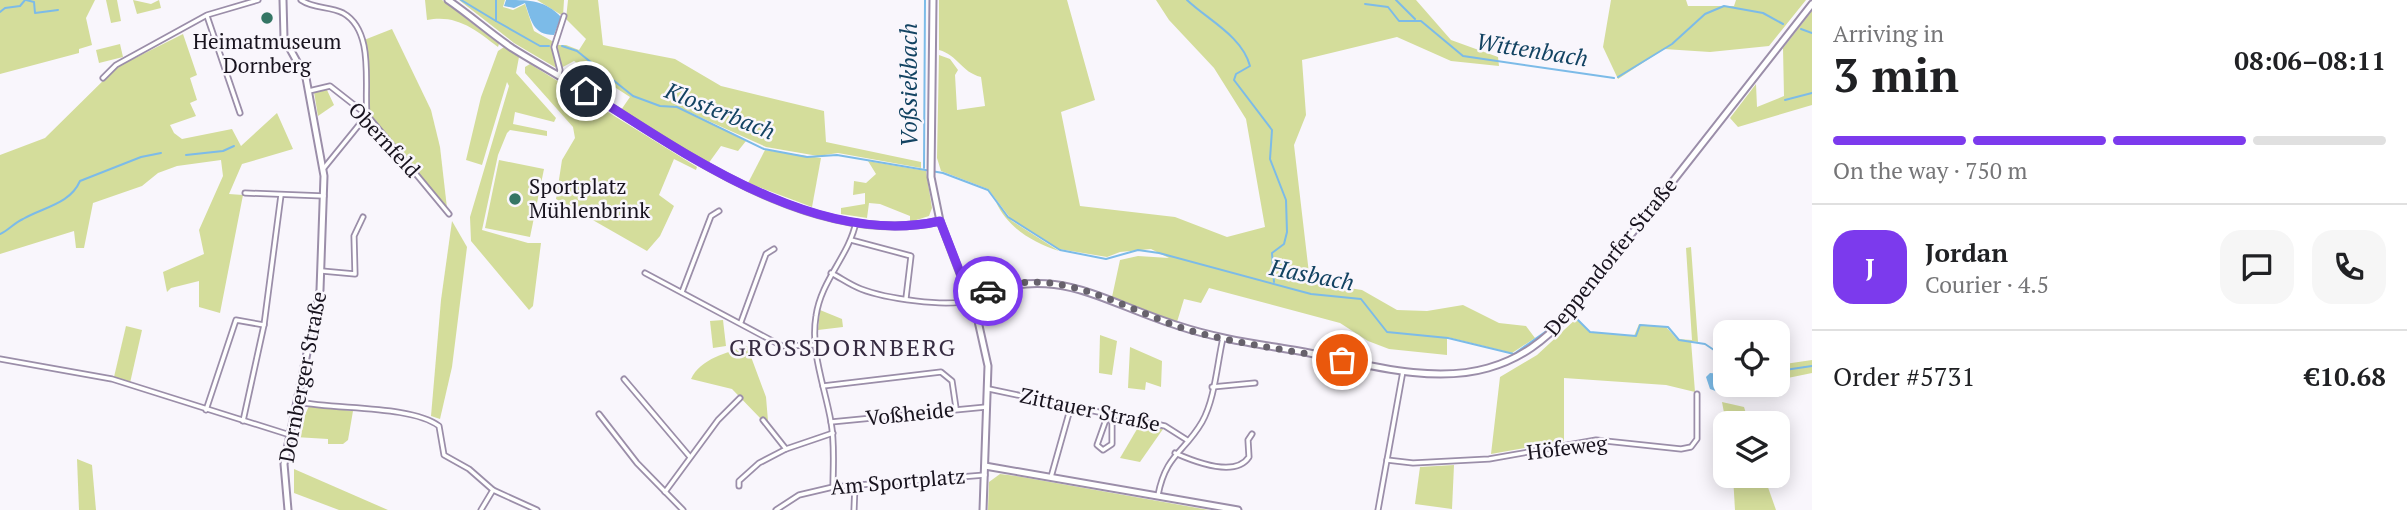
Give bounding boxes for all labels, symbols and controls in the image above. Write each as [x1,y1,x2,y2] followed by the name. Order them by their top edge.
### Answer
[259,10,275,26] marker: Heimatmuseum Dornberg
[1833,18,1944,49] text: Arriving in
[893,23,924,147] water label: Voßsiekbach
[1474,25,1590,74] water label: Wittenbach
[193,27,341,79] place label: Heimatmuseum Dornberg
[2234,43,2386,77] text: 08:06–08:11
[1833,44,1959,105] text: 3 min
[556,61,616,121] pin
[567,72,605,110] icon: home
[660,74,780,147] water label: Klosterbach
[343,96,427,183] street label: Obernfeld
[1833,155,2027,186] text: On the way · 750 m
[1538,171,1683,341] street label: Deppendorfer Straße
[529,172,650,224] place label: Sportplatz Mühlenbrink
[507,191,523,207] marker: Sportplatz Mühlenbrink
[2220,230,2294,304] button: chat
[2312,230,2386,304] button: phone
[1925,235,2008,269] text: Jordan
[1865,250,1875,284] text: J
[1266,251,1357,298] water label: Hasbach
[953,256,1023,326] courier
[1925,269,2049,300] text: Courier · 4.5
[969,272,1007,310] icon: car
[272,289,332,465] street label: Dornberger Straße
[1713,320,1790,488] map controls
[1713,320,1790,397] button: locate
[1312,330,1372,390] pin
[729,331,957,363] district label: GROSSDORNBERG
[1323,341,1361,379] icon: bag
[1833,359,1975,393] text: Order #5731
[2305,359,2386,393] text: €10.68
[1017,380,1163,438] street label: Zittauer Straße
[864,394,956,432] street label: Voßheide
[1713,411,1790,488] button: layers
[1525,428,1610,466] street label: Höfeweg
[829,461,966,501] street label: Am Sportplatz

